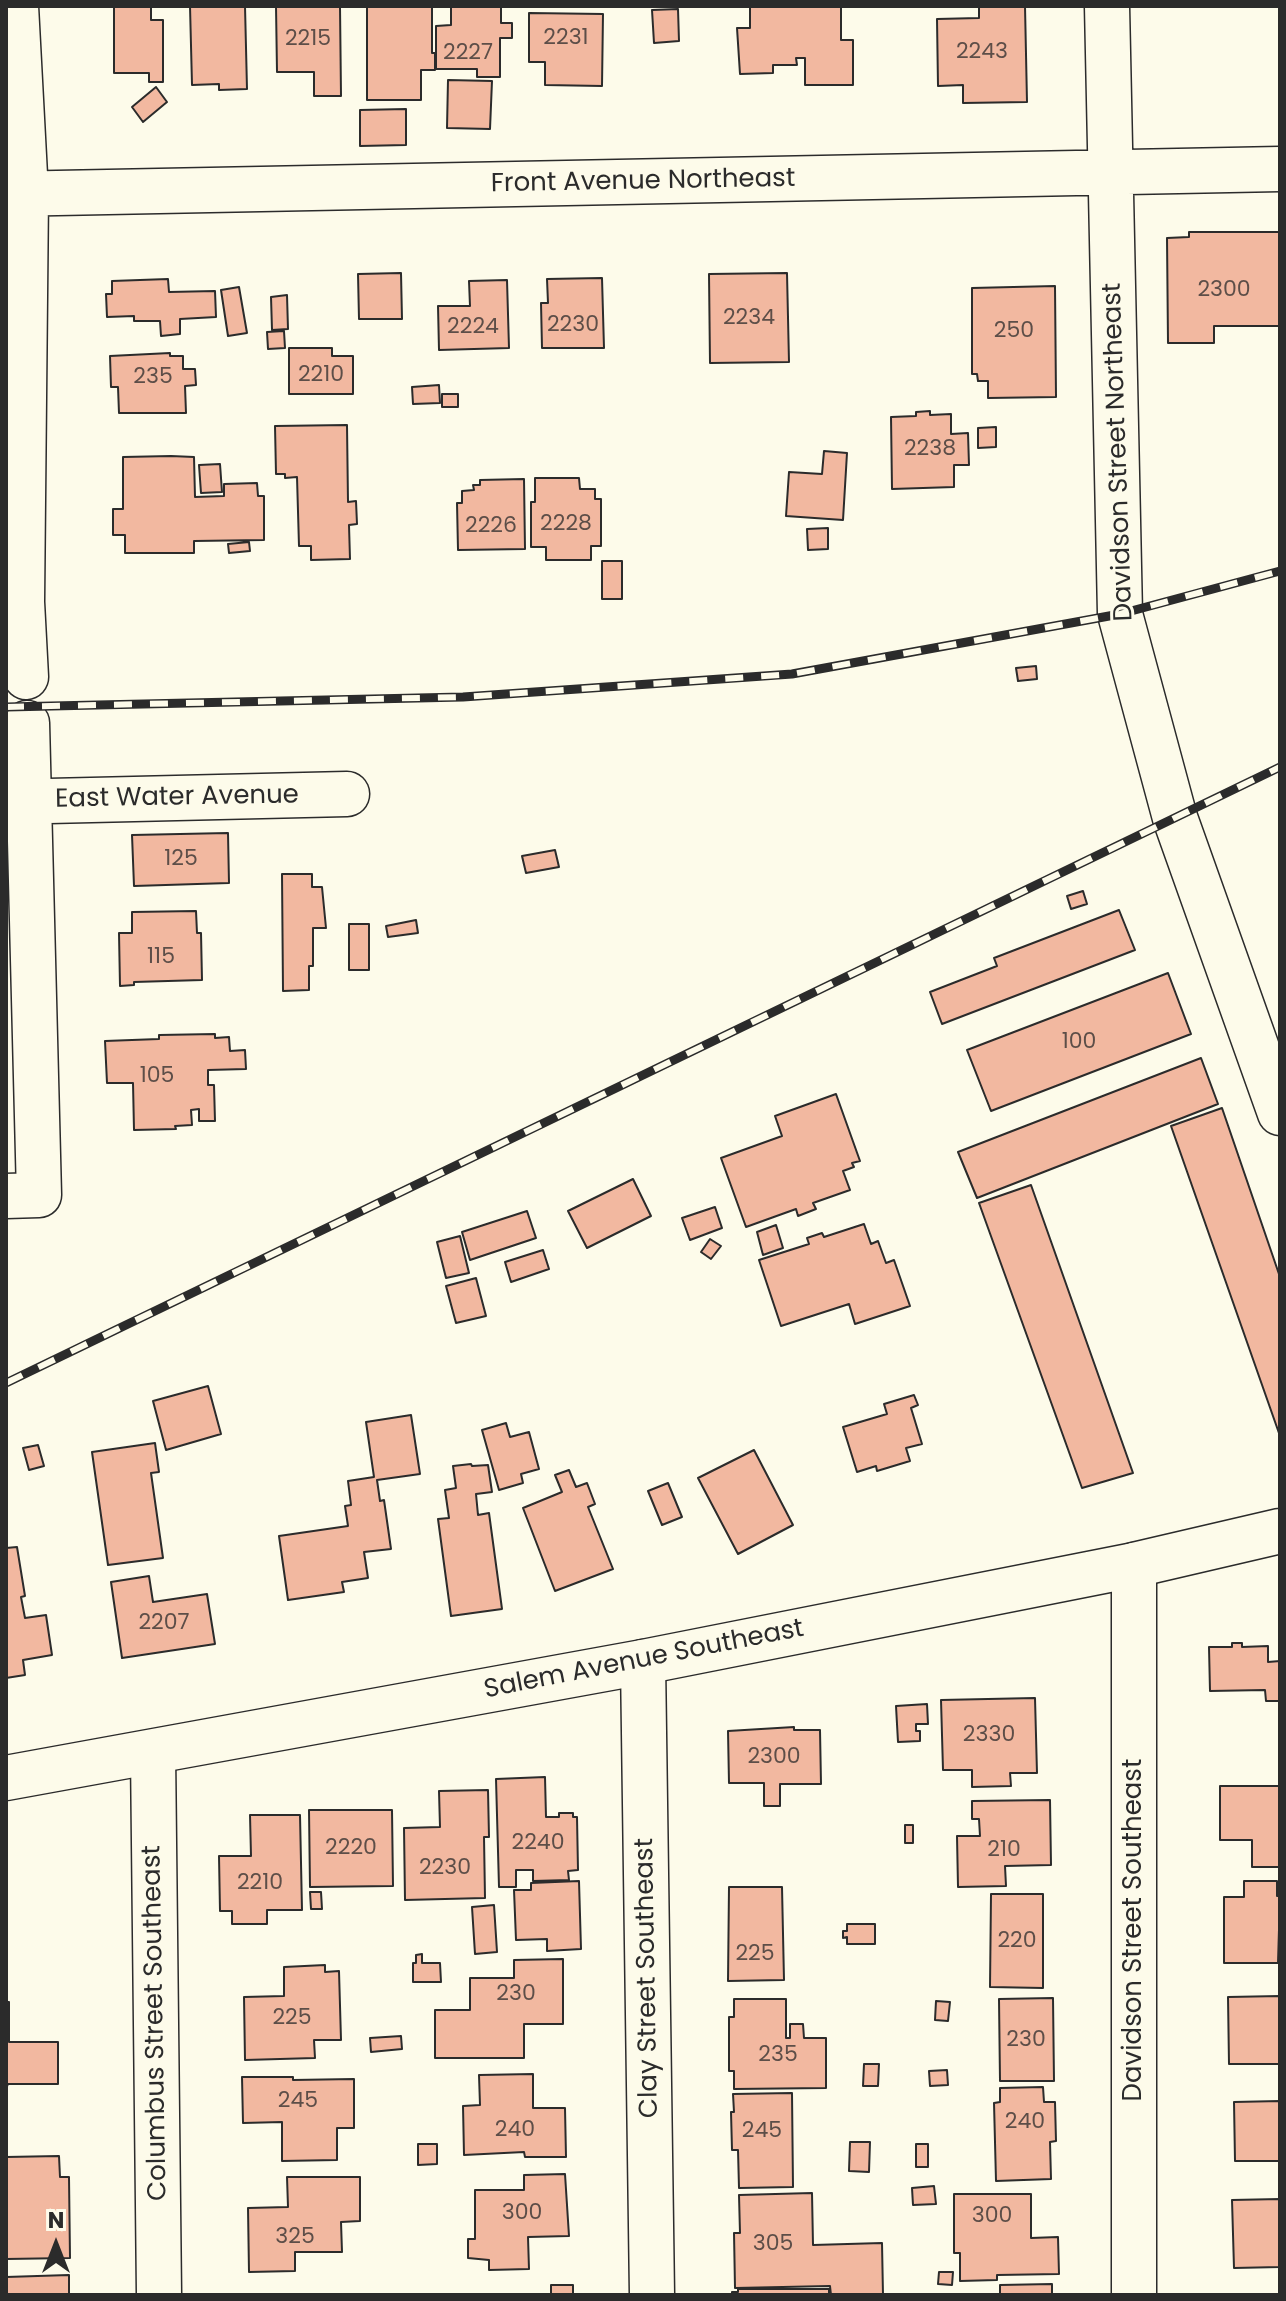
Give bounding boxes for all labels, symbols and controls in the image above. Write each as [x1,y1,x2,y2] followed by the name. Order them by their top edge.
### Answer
[543,25,589,51] house number: 2231
[285,26,331,52] house number: 2215
[956,39,1008,65] house number: 2243
[443,40,493,66] house number: 2227
[490,164,796,200] street label: Front Avenue Northeast
[1197,277,1251,303] house number: 2300
[1097,282,1141,622] street label: Davidson Street Northeast
[723,305,775,331] house number: 2234
[547,312,599,338] house number: 2230
[447,314,499,340] house number: 2224
[994,318,1034,344] house number: 250
[298,362,344,388] house number: 2210
[133,364,173,390] house number: 235
[904,436,956,462] house number: 2238
[540,511,592,537] house number: 2228
[465,513,517,539] house number: 2226
[55,780,299,816] street label: East Water Avenue
[164,846,198,872] house number: 125
[147,944,175,970] house number: 115
[1062,1029,1096,1055] house number: 100
[140,1063,174,1089] house number: 105
[138,1610,190,1636] house number: 2207
[481,1614,807,1706] street label: Salem Avenue Southeast
[963,1722,1015,1748] house number: 2330
[747,1744,801,1770] house number: 2300
[1118,1759,1150,2101] street label: Davidson Street Southeast
[512,1830,564,1856] house number: 2240
[325,1835,377,1861] house number: 2220
[987,1837,1021,1863] house number: 210
[630,1838,666,2118] street label: Clay Street Southeast
[137,1845,175,2201] street label: Columbus Street Southeast
[419,1855,471,1881] house number: 2230
[237,1870,283,1896] house number: 2210
[997,1928,1037,1954] house number: 220
[735,1941,775,1967] house number: 225
[496,1981,536,2007] house number: 230
[272,2005,312,2031] house number: 225
[1006,2027,1046,2053] house number: 230
[758,2042,798,2068] house number: 235
[278,2088,318,2114] house number: 245
[1005,2109,1045,2135] house number: 240
[495,2117,535,2143] house number: 240
[742,2118,782,2144] house number: 245
[502,2200,542,2226] house number: 300
[972,2203,1012,2229] house number: 300
[16,2205,96,2285] north arrow
[48,2205,64,2236] text: N
[275,2224,315,2250] house number: 325
[753,2231,793,2257] house number: 305

